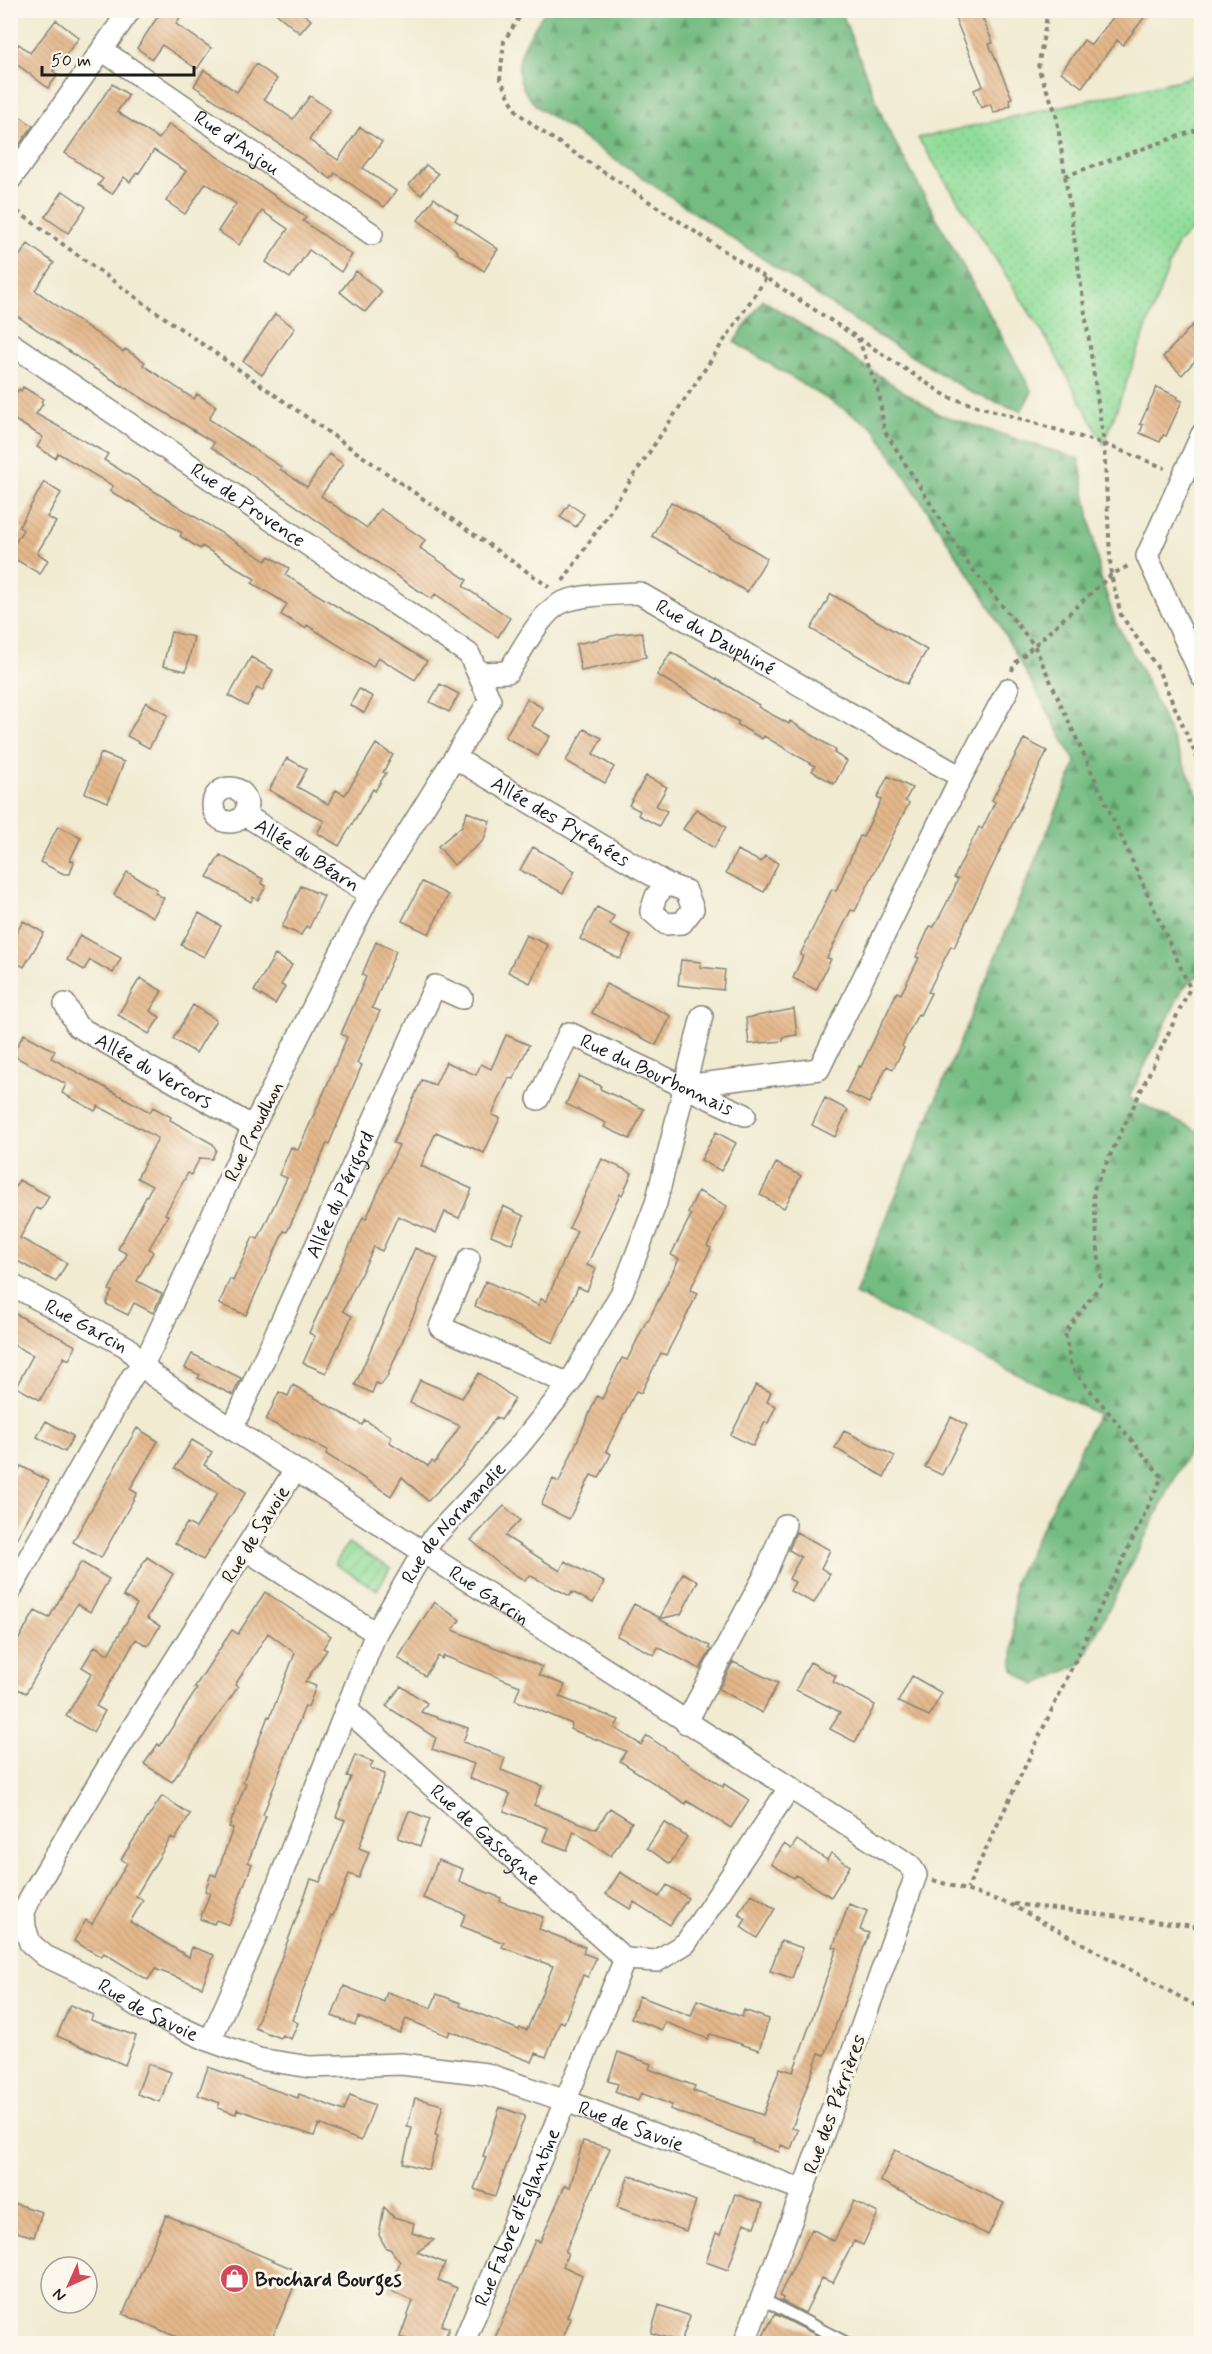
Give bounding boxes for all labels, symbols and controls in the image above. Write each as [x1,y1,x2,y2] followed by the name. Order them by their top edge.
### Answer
[42,39,194,77] scale bar
[51,49,91,73] text: 50 m
[188,105,285,183] street label: Rue d'Anjou
[185,457,310,554] street label: Rue de Provence
[650,593,779,683] street label: Rue du Dauphiné
[486,770,635,874] street label: Allée des Pyrénées
[249,812,364,899] street label: Allée du Béarn
[90,1027,217,1116] street label: Allée du Vercors
[575,1028,738,1123] street label: Rue du Bourbonnais
[218,1077,290,1186] street label: Rue Proudhon
[300,1127,382,1263] street label: Allée du Périgord
[39,1293,132,1360] street label: Rue Garcin
[395,1456,513,1589] street label: Rue de Normandie
[216,1481,297,1589] street label: Rue de Savoie
[443,1560,534,1632] street label: Rue Garcin
[424,1779,546,1893] street label: Rue de Gascogne
[92,1973,203,2049] street label: Rue de Savoie
[798,2031,873,2178] street label: Rue des Pérrières
[574,2095,688,2159] street label: Rue de Savoie
[468,2124,567,2311] street label: Rue Fabre d'Églantine
[39,2255,99,2315] north arrow
[218,2263,250,2295] shop icon: Brochard Bourges
[255,2267,402,2296] place label: Brochard Bourges
[48,2283,71,2306] text: N

